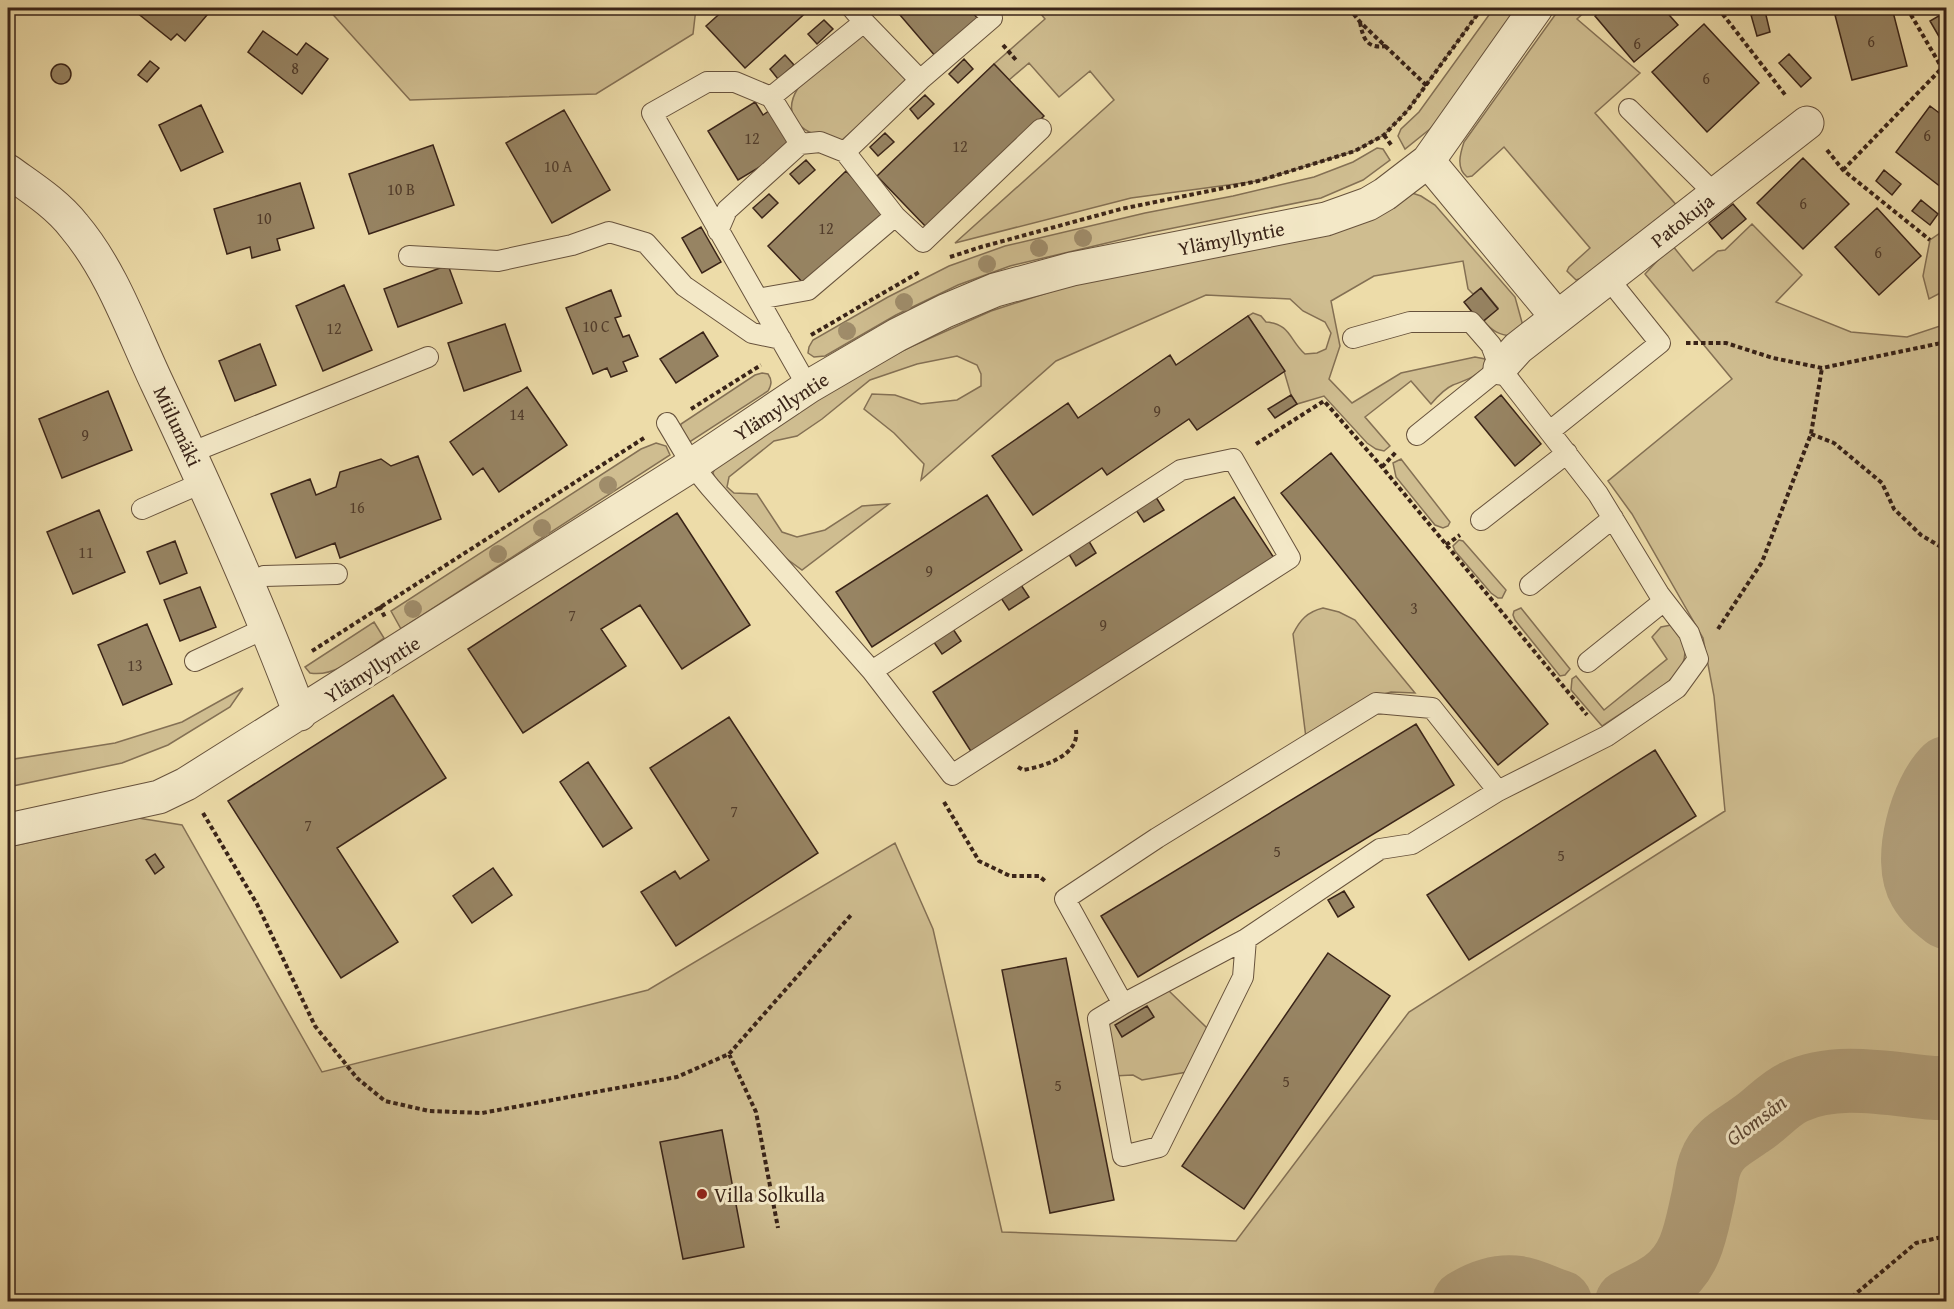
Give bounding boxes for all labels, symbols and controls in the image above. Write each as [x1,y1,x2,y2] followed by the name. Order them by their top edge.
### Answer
[1867,29,1875,53] house number: 6
[1633,31,1641,55] house number: 6
[291,56,299,80] house number: 8
[1702,66,1710,90] house number: 6
[1923,123,1931,147] house number: 6
[744,126,760,150] house number: 12
[952,134,968,158] house number: 12
[544,154,573,178] house number: 10 A
[387,177,415,201] house number: 10 B
[1644,186,1720,254] street label: Patokuja
[1799,191,1807,215] house number: 6
[256,206,272,230] house number: 10
[1175,213,1287,263] street label: Ylämyllyntie
[818,216,834,240] house number: 12
[1874,240,1882,264] house number: 6
[582,314,610,338] house number: 10 C
[326,316,342,340] house number: 12
[728,364,834,448] street label: Ylämyllyntie
[147,381,209,471] street label: Miilumäki
[1153,399,1161,423] house number: 9
[509,402,525,426] house number: 14
[81,423,89,447] house number: 9
[349,495,365,519] house number: 16
[78,540,94,564] house number: 11
[925,559,933,583] house number: 9
[1410,596,1418,620] house number: 3
[568,603,576,627] house number: 7
[1099,613,1107,637] house number: 9
[319,628,425,710] street label: Ylämyllyntie
[127,653,143,677] house number: 13
[730,799,738,823] house number: 7
[304,813,312,837] house number: 7
[1273,839,1281,863] house number: 5
[1557,843,1565,867] house number: 5
[1282,1069,1290,1093] house number: 5
[1054,1073,1062,1097] house number: 5
[1719,1087,1793,1153] water label: Glomsån
[714,1180,826,1209] place label: Villa Solkulla
[695,1187,709,1201] marker: Villa Solkulla

